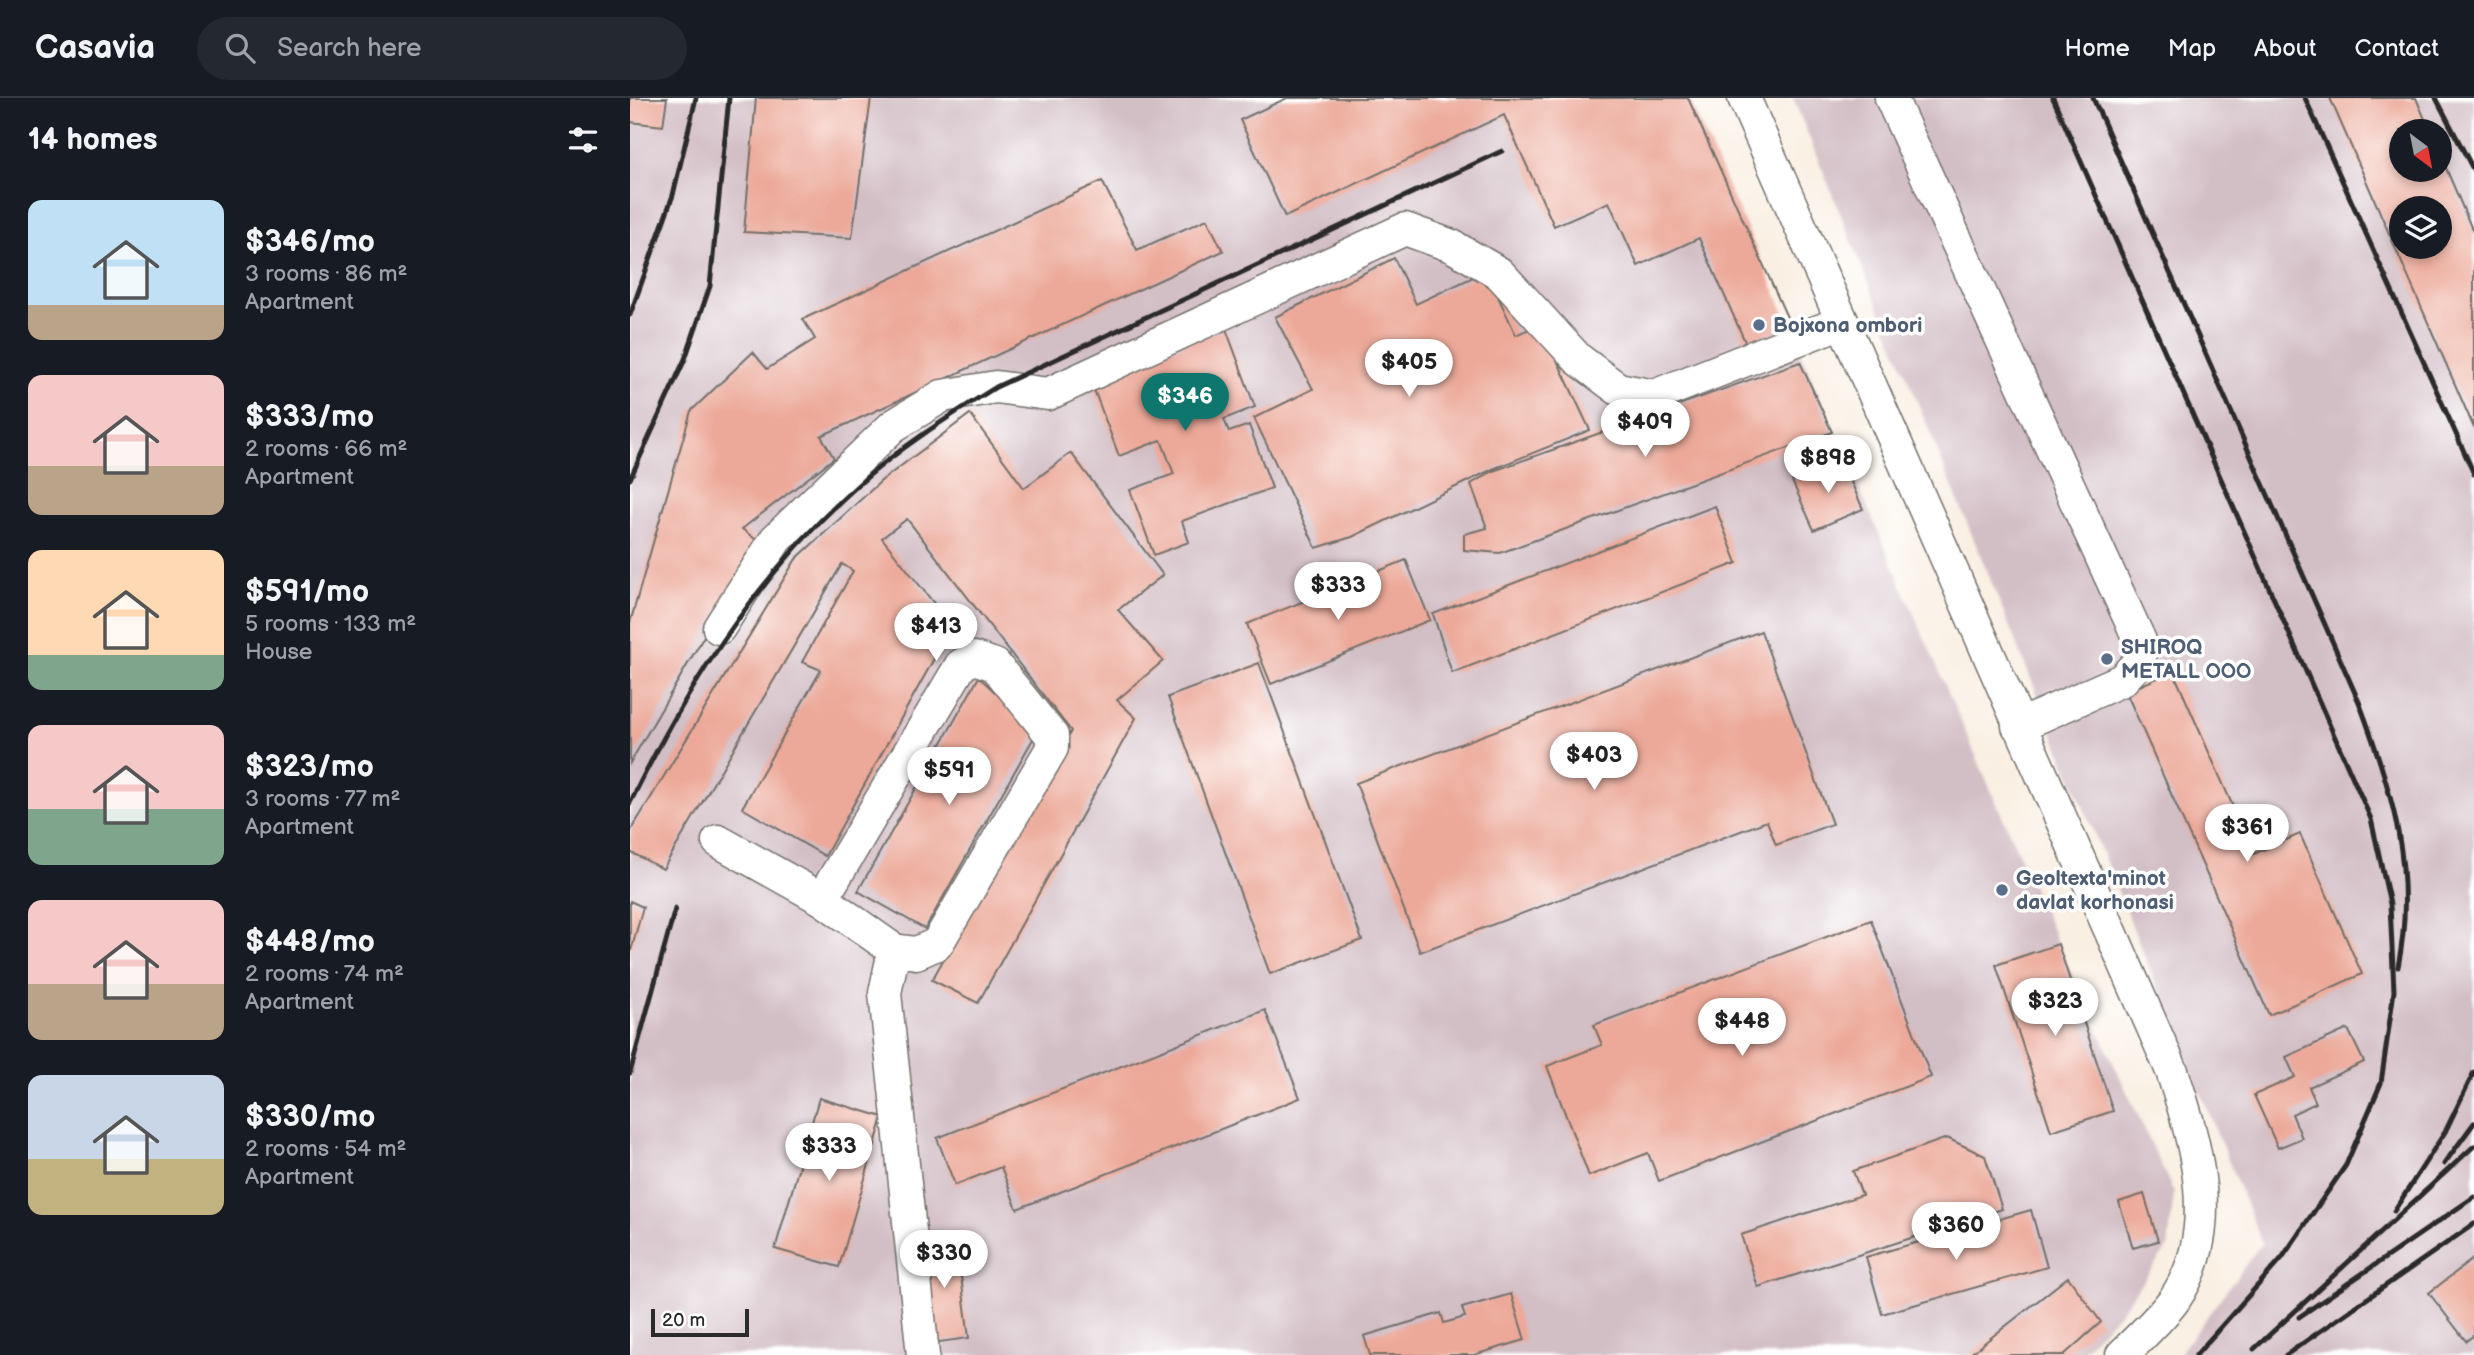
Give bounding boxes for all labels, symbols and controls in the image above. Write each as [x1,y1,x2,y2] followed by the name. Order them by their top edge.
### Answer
[197,17,687,80] search box
[35,28,155,68] text: Casavia
[221,29,259,67] icon: search
[277,33,421,64] text: Search here
[2065,34,2130,63] text: Home
[2168,34,2216,63] text: Map
[2254,34,2316,63] text: About
[2354,34,2439,63] text: Contact
[2389,119,2452,182] north arrow
[2389,119,2452,259] map controls
[564,121,602,159] icon: filters
[28,122,157,158] text: 14 homes
[2389,196,2452,259] button: layers
[245,224,375,260] text: $346/mo
[84,228,168,312] icon: home
[245,260,407,288] text: 3 rooms · 86 m²
[245,288,354,316] text: Apartment
[1773,313,1922,338] place label: Bojxona ombori
[1751,317,1767,333] marker: Bojxona ombori
[1368,340,1450,399] pin: $405
[1381,348,1437,376] text: $405
[1144,374,1226,433] pin: $346
[1157,382,1213,410] text: $346
[245,399,374,435] text: $333/mo
[1604,400,1686,459] pin: $409
[84,403,168,487] icon: home
[1617,408,1673,436] text: $409
[245,435,407,463] text: 2 rooms · 66 m²
[1787,436,1869,495] pin: $898
[1800,444,1856,472] text: $898
[245,463,354,491] text: Apartment
[1297,562,1379,622] pin: $333
[1310,571,1366,599] text: $333
[245,574,369,610] text: $591/mo
[84,578,168,662] icon: home
[895,603,977,663] pin: $413
[245,610,416,638] text: 5 rooms · 133 m²
[910,612,962,640] text: $413
[2121,635,2251,684] place label: SHIROQ METALL ООО
[245,638,312,666] text: House
[2099,651,2115,667] marker: SHIROQ METALL ООО
[1553,732,1635,792] pin: $403
[1566,741,1622,769] text: $403
[908,748,990,807] pin: $591
[245,749,374,785] text: $323/mo
[84,753,168,837] icon: home
[923,756,975,784] text: $591
[245,785,401,813] text: 3 rooms · 77 m²
[2206,804,2288,864] pin: $361
[245,813,354,841] text: Apartment
[2221,813,2273,841] text: $361
[2016,866,2174,915] place label: Geoltexta'minot davlat korhonasi
[1994,882,2010,898] marker: Geoltexta'minot davlat korhonasi
[245,924,375,960] text: $448/mo
[84,928,168,1012] icon: home
[245,960,404,988] text: 2 rooms · 74 m²
[2014,978,2096,1038] pin: $323
[2027,987,2083,1015] text: $323
[245,988,354,1016] text: Apartment
[1701,998,1783,1058] pin: $448
[1714,1007,1770,1035] text: $448
[245,1099,375,1135] text: $330/mo
[84,1103,168,1187] icon: home
[788,1124,870,1183] pin: $333
[801,1132,857,1160] text: $333
[245,1135,407,1163] text: 2 rooms · 54 m²
[245,1163,354,1191] text: Apartment
[1915,1202,1997,1262] pin: $360
[1928,1211,1984,1239] text: $360
[903,1230,985,1290] pin: $330
[916,1239,972,1267] text: $330
[651,1306,749,1338] scale bar
[662,1309,705,1332] text: 20 m

